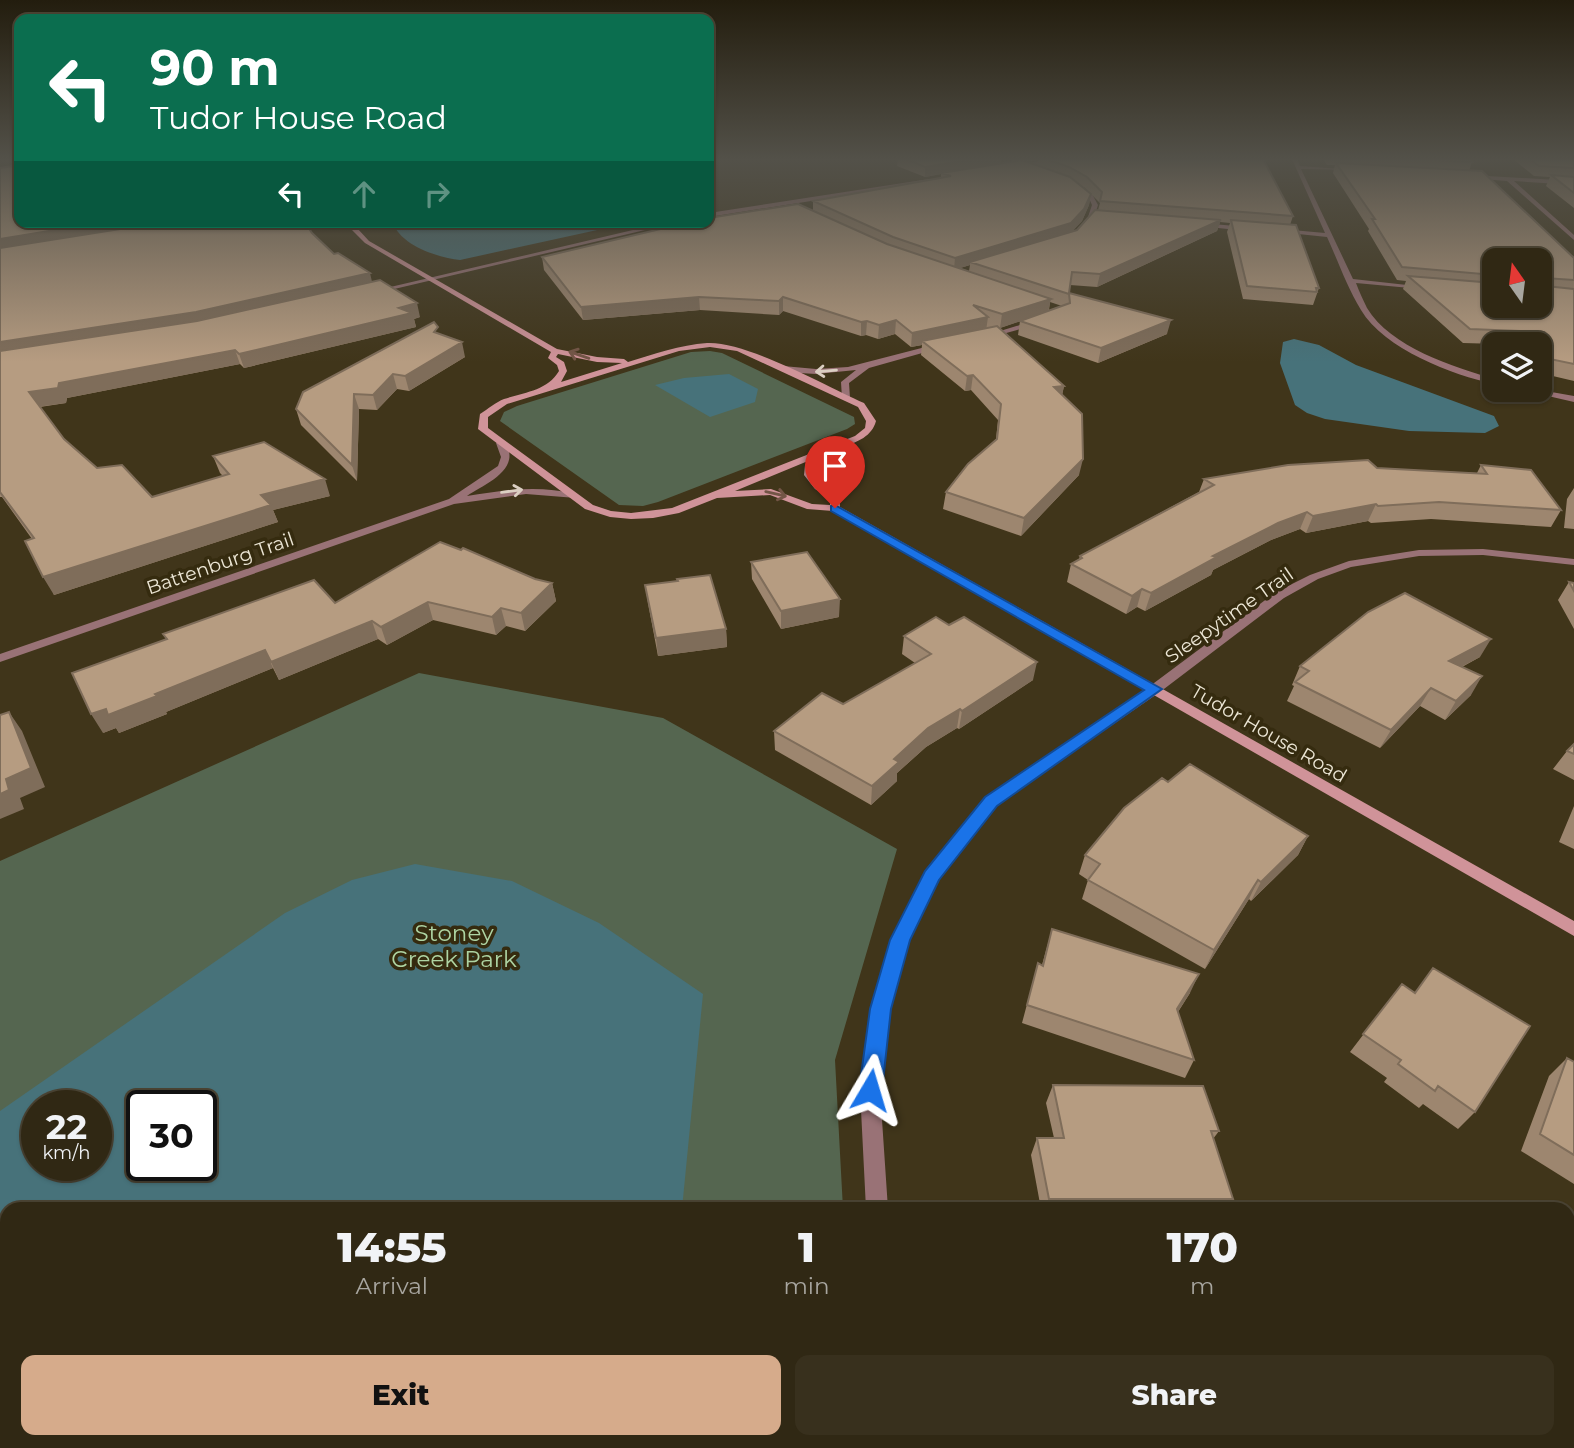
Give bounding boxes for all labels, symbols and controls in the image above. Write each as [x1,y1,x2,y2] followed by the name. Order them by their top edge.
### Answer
[150,38,280,97] text: 90 m
[35,42,126,133] icon: left
[150,98,447,137] text: Tudor House Road
[272,175,310,213] icon: left
[345,175,383,213] icon: ahead
[418,175,456,213] icon: right
[1482,248,1552,318] north arrow
[1482,248,1552,402] map controls
[1482,332,1552,402] button: layers
[569,348,590,360] one-way arrow
[815,365,838,378] one-way arrow
[805,436,865,508] pin
[816,447,854,485] icon: arrive
[500,484,523,497] one-way arrow
[765,489,787,502] one-way arrow
[143,527,297,600] street label: Battenburg Trail
[1161,563,1298,668] street label: Sleepytime Trail
[1187,679,1351,787] street label: Tudor House Road
[391,919,517,973] park label: Stoney Creek Park
[833,1053,907,1127] position arrow
[126,1090,217,1181] speed limit sign: 30
[46,1105,87,1148] text: 22
[42,1142,91,1164] text: km/h
[337,1221,446,1273] text: 14:55
[798,1221,815,1273] text: 1
[1167,1221,1238,1273] text: 170
[355,1272,428,1300] text: Arrival
[783,1272,830,1300] text: min
[1190,1272,1214,1300] text: m
[21,1355,781,1435] button: Exit
[795,1355,1554,1435] button: Share

